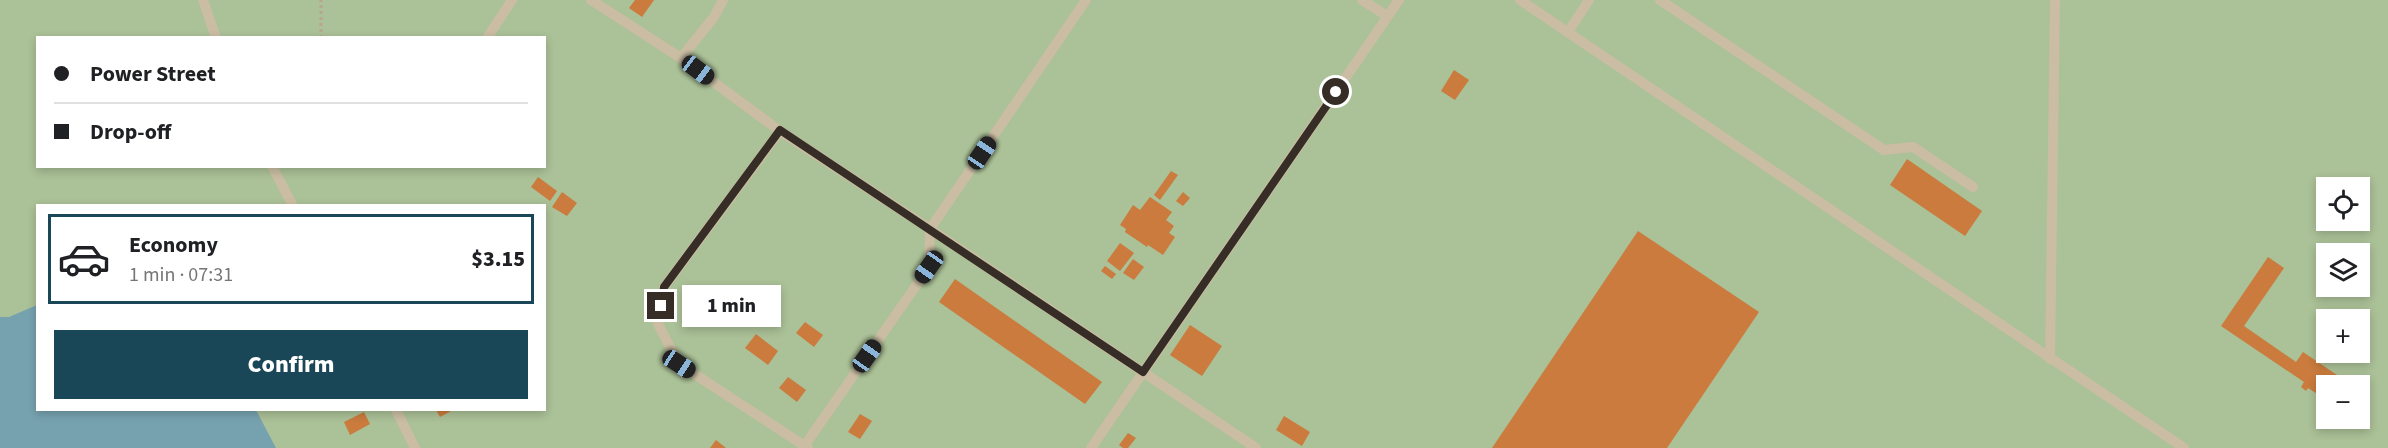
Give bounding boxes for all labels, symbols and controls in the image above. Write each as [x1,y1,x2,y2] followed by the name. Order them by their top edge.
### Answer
[678,52,718,88] car
[90,58,216,90] text: Power Street
[1322,78,1349,105] route start
[90,116,171,148] text: Drop-off
[964,133,1000,173] car
[2316,177,2370,429] map controls
[2316,177,2370,231] button: locate
[129,229,218,261] text: Economy
[57,232,111,286] icon: car
[471,243,525,275] text: $3.15
[2316,243,2370,297] button: layers
[911,247,947,287] car
[129,261,233,289] text: 1 min · 07:31
[682,285,781,327] callout: 1 min
[647,292,674,319] route end
[707,292,756,320] text: 1 min
[2316,309,2370,363] button: +
[54,330,528,399] button: Confirm
[849,336,885,376] car
[659,347,699,381] car
[2316,375,2370,429] button: −

